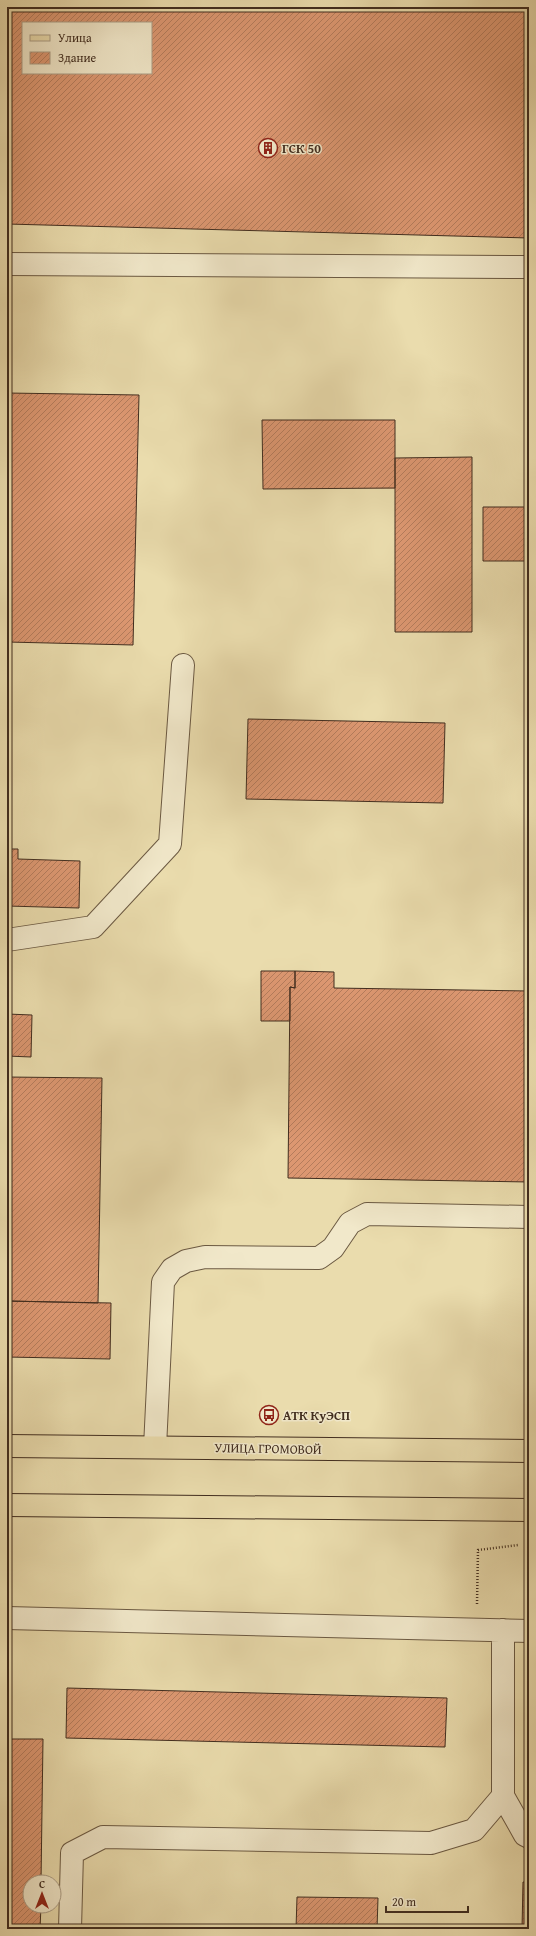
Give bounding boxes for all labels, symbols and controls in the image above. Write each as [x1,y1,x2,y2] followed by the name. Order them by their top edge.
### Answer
[22,22,152,74] legend
[58,29,92,46] text: Улица
[58,49,97,66] text: Здание
[257,137,279,159] building icon: ГСК 50
[282,139,321,158] place label: ГСК 50
[258,1404,280,1426] bus stop icon: АТК КуЭСП
[283,1406,350,1425] place label: АТК КуЭСП
[214,1438,322,1459] street label: УЛИЦА ГРОМОВОЙ
[22,1874,62,1914] north arrow
[39,1876,45,1892] text: С
[386,1888,468,1914] scale bar
[392,1893,416,1910] text: 20 m

